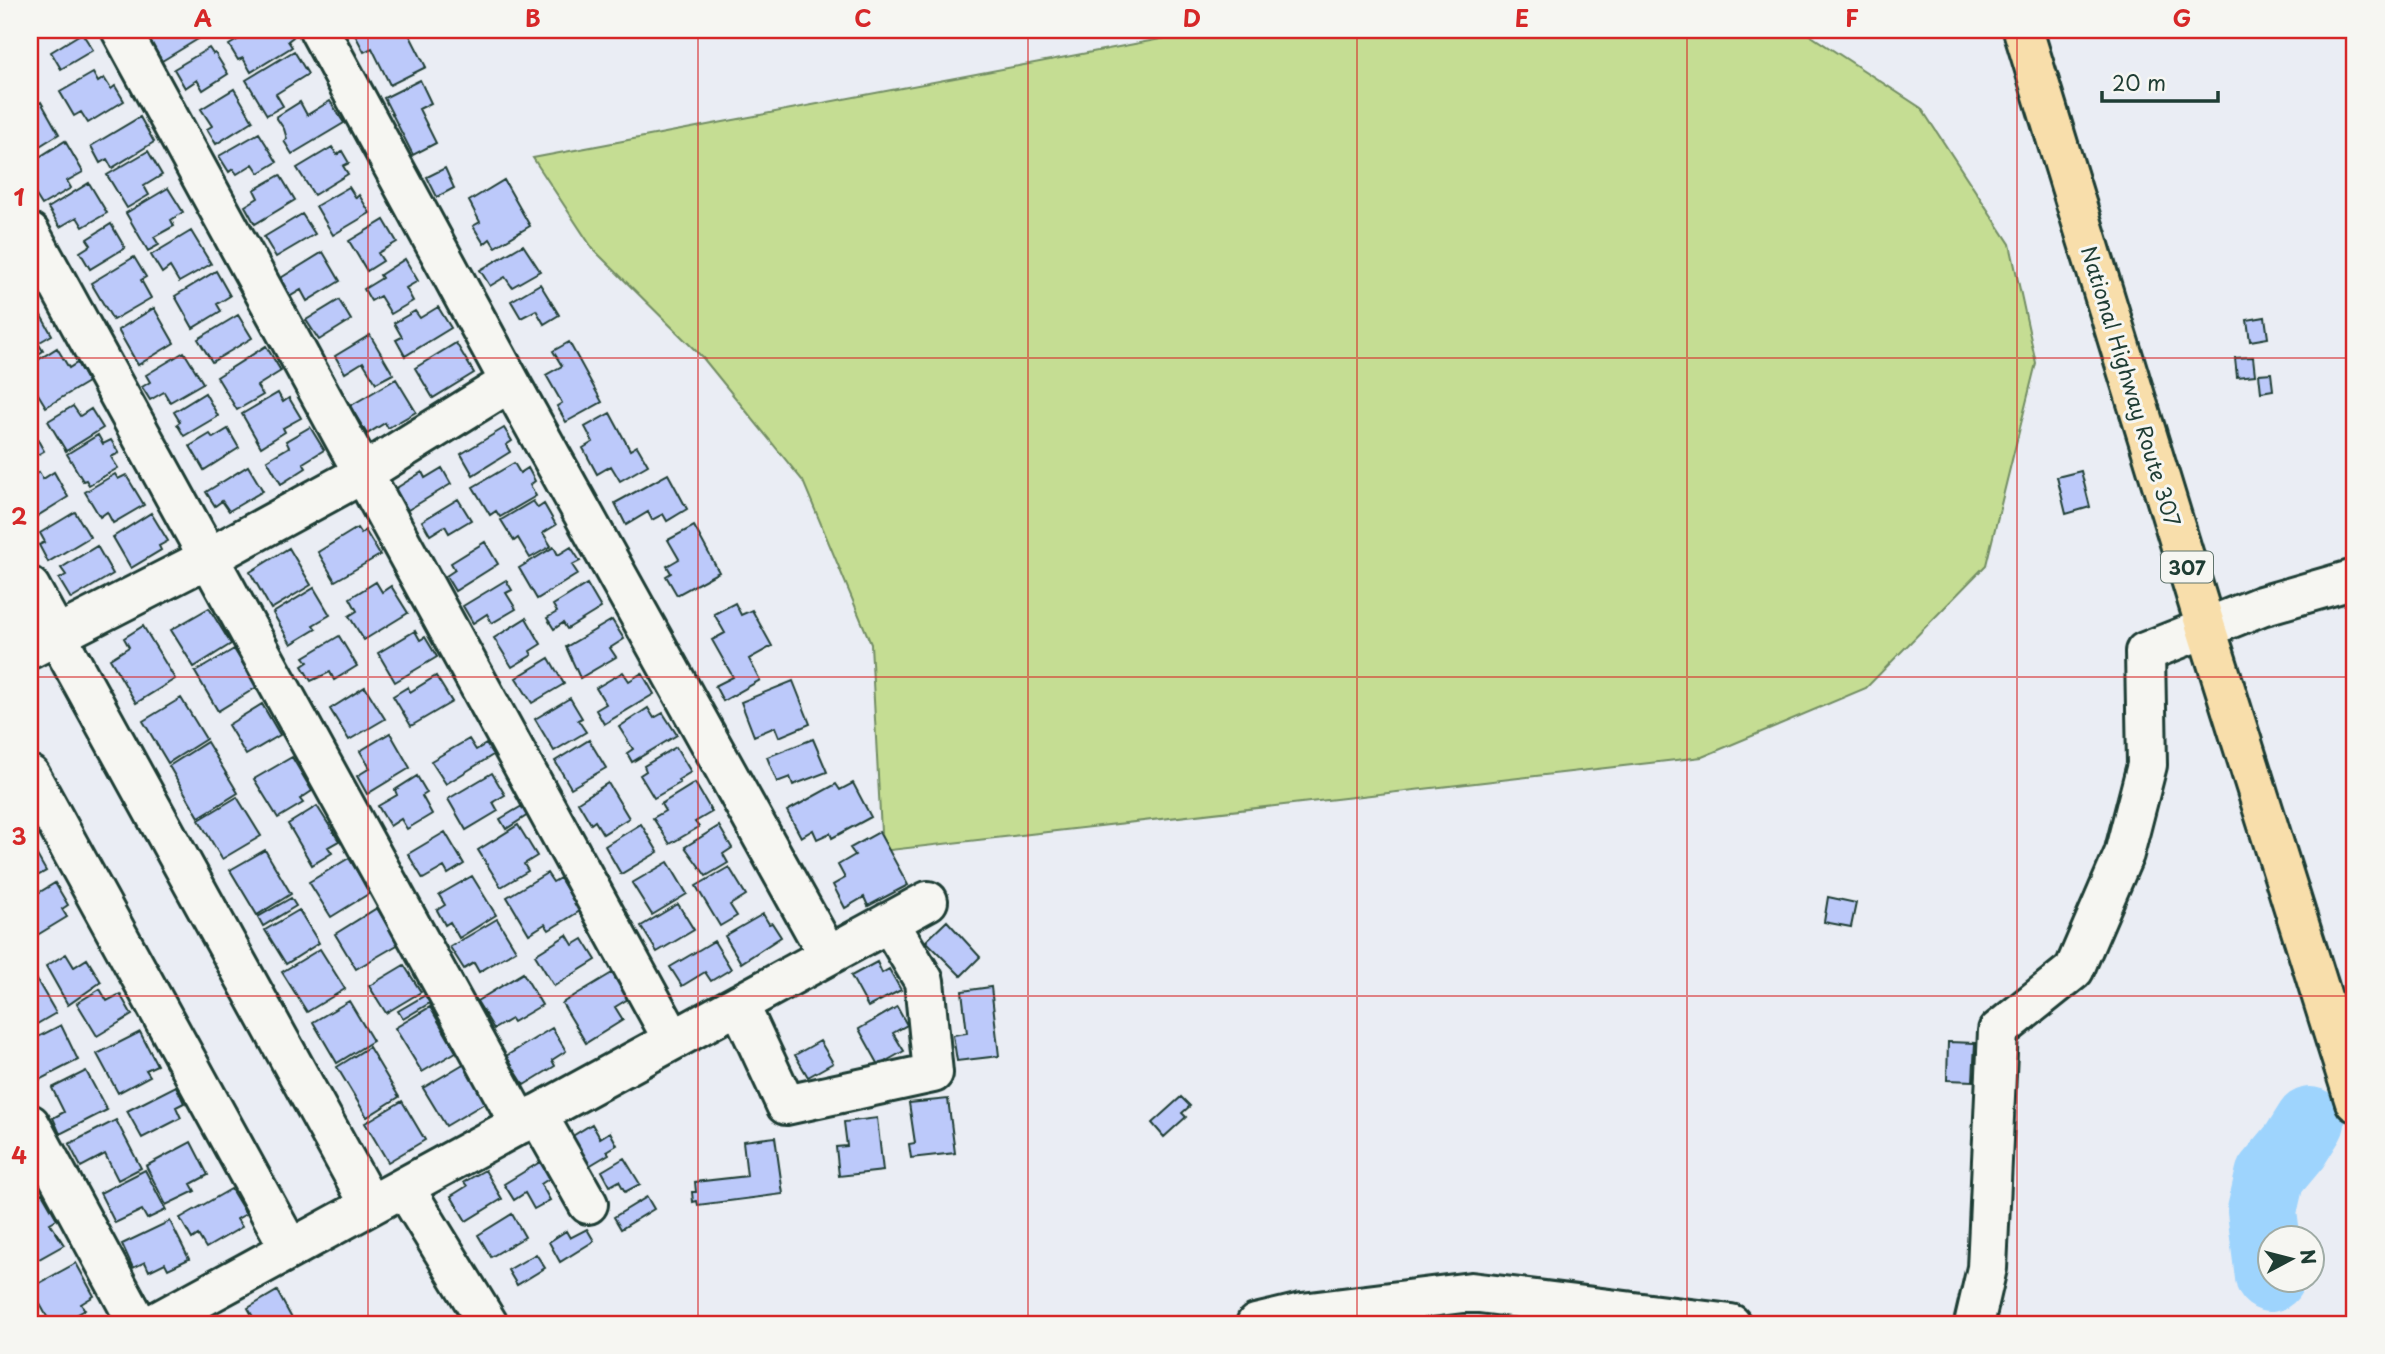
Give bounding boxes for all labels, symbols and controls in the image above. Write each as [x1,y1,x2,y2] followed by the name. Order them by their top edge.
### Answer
[194,0,212,35] text: A
[525,0,541,35] text: B
[854,0,872,35] text: C
[1183,0,1201,35] text: D
[1515,0,1529,35] text: E
[1845,0,1859,35] text: F
[2173,0,2191,35] text: G
[2102,60,2217,104] scale bar
[2112,66,2166,98] text: 20 m
[14,179,25,214] text: 1
[2074,242,2190,530] street label: National Highway Route 307
[11,498,27,533] text: 2
[2161,552,2213,582] road number: 307
[11,818,27,853] text: 3
[11,1137,27,1172] text: 4
[2256,1224,2326,1294] north arrow
[2294,1248,2324,1266] text: N

